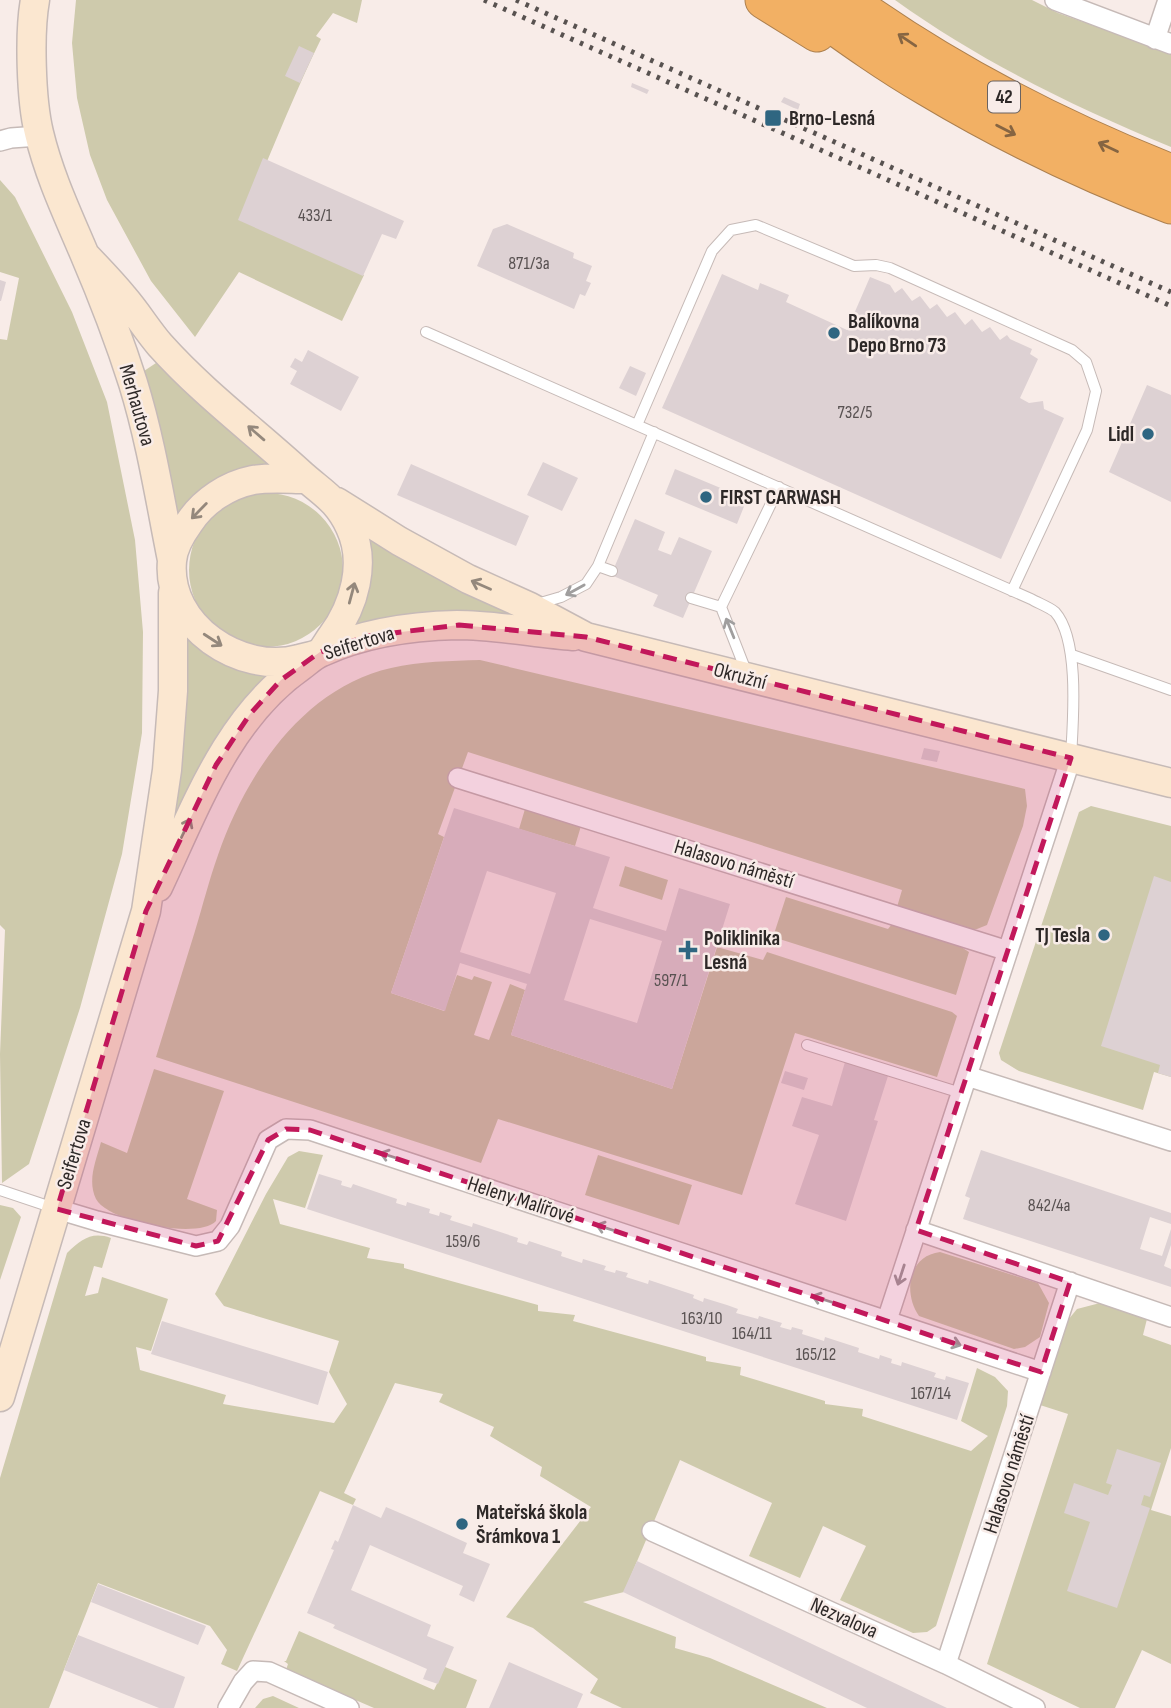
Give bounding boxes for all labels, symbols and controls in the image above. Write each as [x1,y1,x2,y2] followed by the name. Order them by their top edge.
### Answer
[898,33,917,48] one-way arrow
[988,82,1020,113] road number: 42
[789,106,875,131] place label: Brno-Lesná
[763,108,783,128] marker: Brno-Lesná
[995,124,1016,138] one-way arrow
[1098,140,1119,153] one-way arrow
[298,205,333,226] house number: 433/1
[508,253,550,274] house number: 871/3a
[848,309,946,358] place label: Balíkovna Depo Brno 73
[826,325,842,341] marker: Balíkovna Depo Brno 73
[113,361,161,449] street label: Merhautova
[837,402,873,423] house number: 732/5
[1108,422,1134,447] place label: Lidl
[247,425,265,441] one-way arrow
[1140,426,1156,442] marker: Lidl
[720,485,841,510] place label: FIRST CARWASH
[698,489,714,505] marker: FIRST CARWASH
[190,503,207,520] one-way arrow
[471,578,492,591] one-way arrow
[346,583,359,605] one-way arrow
[566,583,586,597] one-way arrow
[722,618,735,640] one-way arrow
[321,620,397,666] street label: Seifertova
[203,632,222,647] one-way arrow
[711,657,769,695] street label: Okružní
[180,818,194,839] one-way arrow
[671,834,797,894] street label: Halasovo náměstí
[1035,923,1090,948] place label: TJ Tesla
[704,926,780,975] place label: Poliklinika Lesná
[1096,927,1112,943] marker: TJ Tesla
[678,940,698,960] marker: Poliklinika Lesná
[654,970,689,991] house number: 597/1
[51,1116,97,1192] street label: Seifertova
[379,1149,401,1161] one-way arrow
[464,1171,578,1229] street label: Heleny Malířové
[1028,1195,1070,1216] house number: 842/4a
[595,1221,617,1233] one-way arrow
[446,1231,480,1252] house number: 159/6
[894,1264,907,1286] one-way arrow
[811,1292,833,1304] one-way arrow
[681,1308,723,1329] house number: 163/10
[732,1323,773,1344] house number: 164/11
[940,1337,962,1349] one-way arrow
[796,1344,836,1365] house number: 165/12
[911,1383,952,1404] house number: 167/14
[978,1411,1040,1537] street label: Halasovo náměstí
[476,1500,587,1549] place label: Mateřská škola Šrámkova 1
[454,1516,470,1532] marker: Mateřská škola Šrámkova 1
[806,1592,882,1644] street label: Nezvalova

